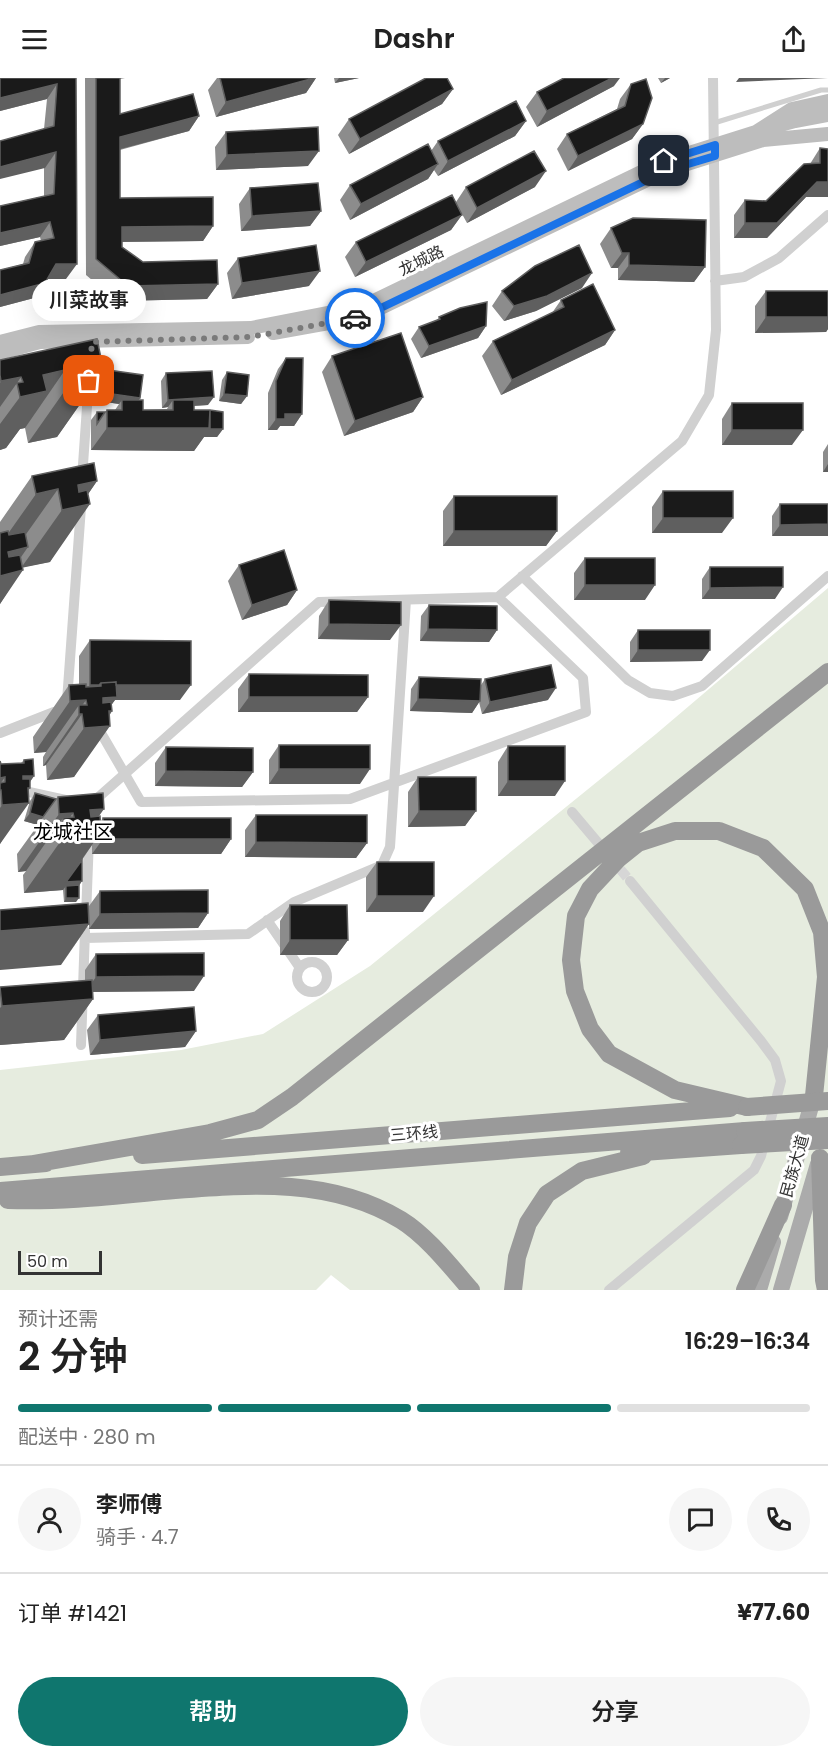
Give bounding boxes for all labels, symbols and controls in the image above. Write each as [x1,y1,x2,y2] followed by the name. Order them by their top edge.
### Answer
[373,20,455,57] text: Dashr
[18,23,51,56] icon: menu
[777,23,810,56] icon: share
[638,135,689,186] pin
[647,144,680,177] icon: home
[395,240,448,281] street label: 龙城路
[32,279,146,321] callout: 川菜故事
[49,286,129,314] text: 川菜故事
[325,288,385,348] courier
[339,302,372,335] icon: car
[63,355,114,406] pin
[72,364,105,397] icon: bag
[33,818,113,846] district label: 龙城社区
[389,1120,439,1147] street label: 三环线
[775,1132,814,1200] street label: 民族大道
[18,1248,102,1276] scale bar
[27,1250,68,1273] text: 50 m
[18,1305,98,1333] text: 预计还需
[685,1326,810,1357] text: 16:29–16:34
[18,1329,128,1384] text: 2 分钟
[18,1423,156,1451] text: 配送中 · 280 m
[18,1488,81,1551] button: person
[669,1488,732,1551] button: chat
[747,1488,810,1551] button: phone
[96,1489,162,1520] text: 李师傅
[96,1523,179,1551] text: 骑手 · 4.7
[737,1597,810,1628] text: ¥77.60
[18,1598,127,1629] text: 订单 #1421
[18,1677,408,1746] button: 帮助
[420,1677,810,1746] button: 分享

